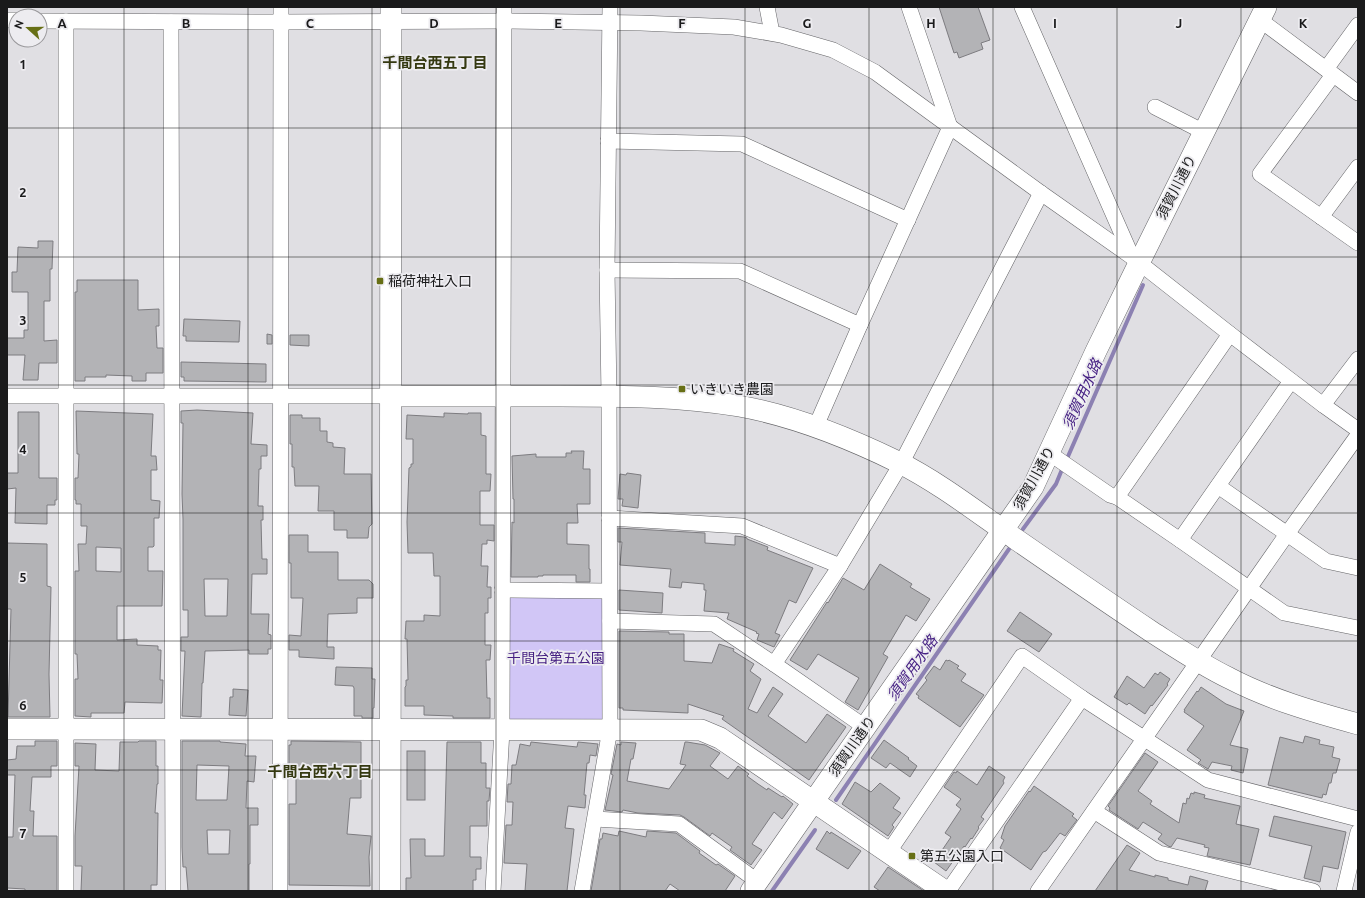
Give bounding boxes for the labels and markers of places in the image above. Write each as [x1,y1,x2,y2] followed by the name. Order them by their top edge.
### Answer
[388,273,472,289] place label: 稲荷神社入口
[375,276,385,286] marker: 稲荷神社入口
[690,381,774,397] place label: いきいき農園
[677,384,687,394] marker: いきいき農園
[920,848,1004,864] place label: 第五公園入口
[907,851,917,861] marker: 第五公園入口

